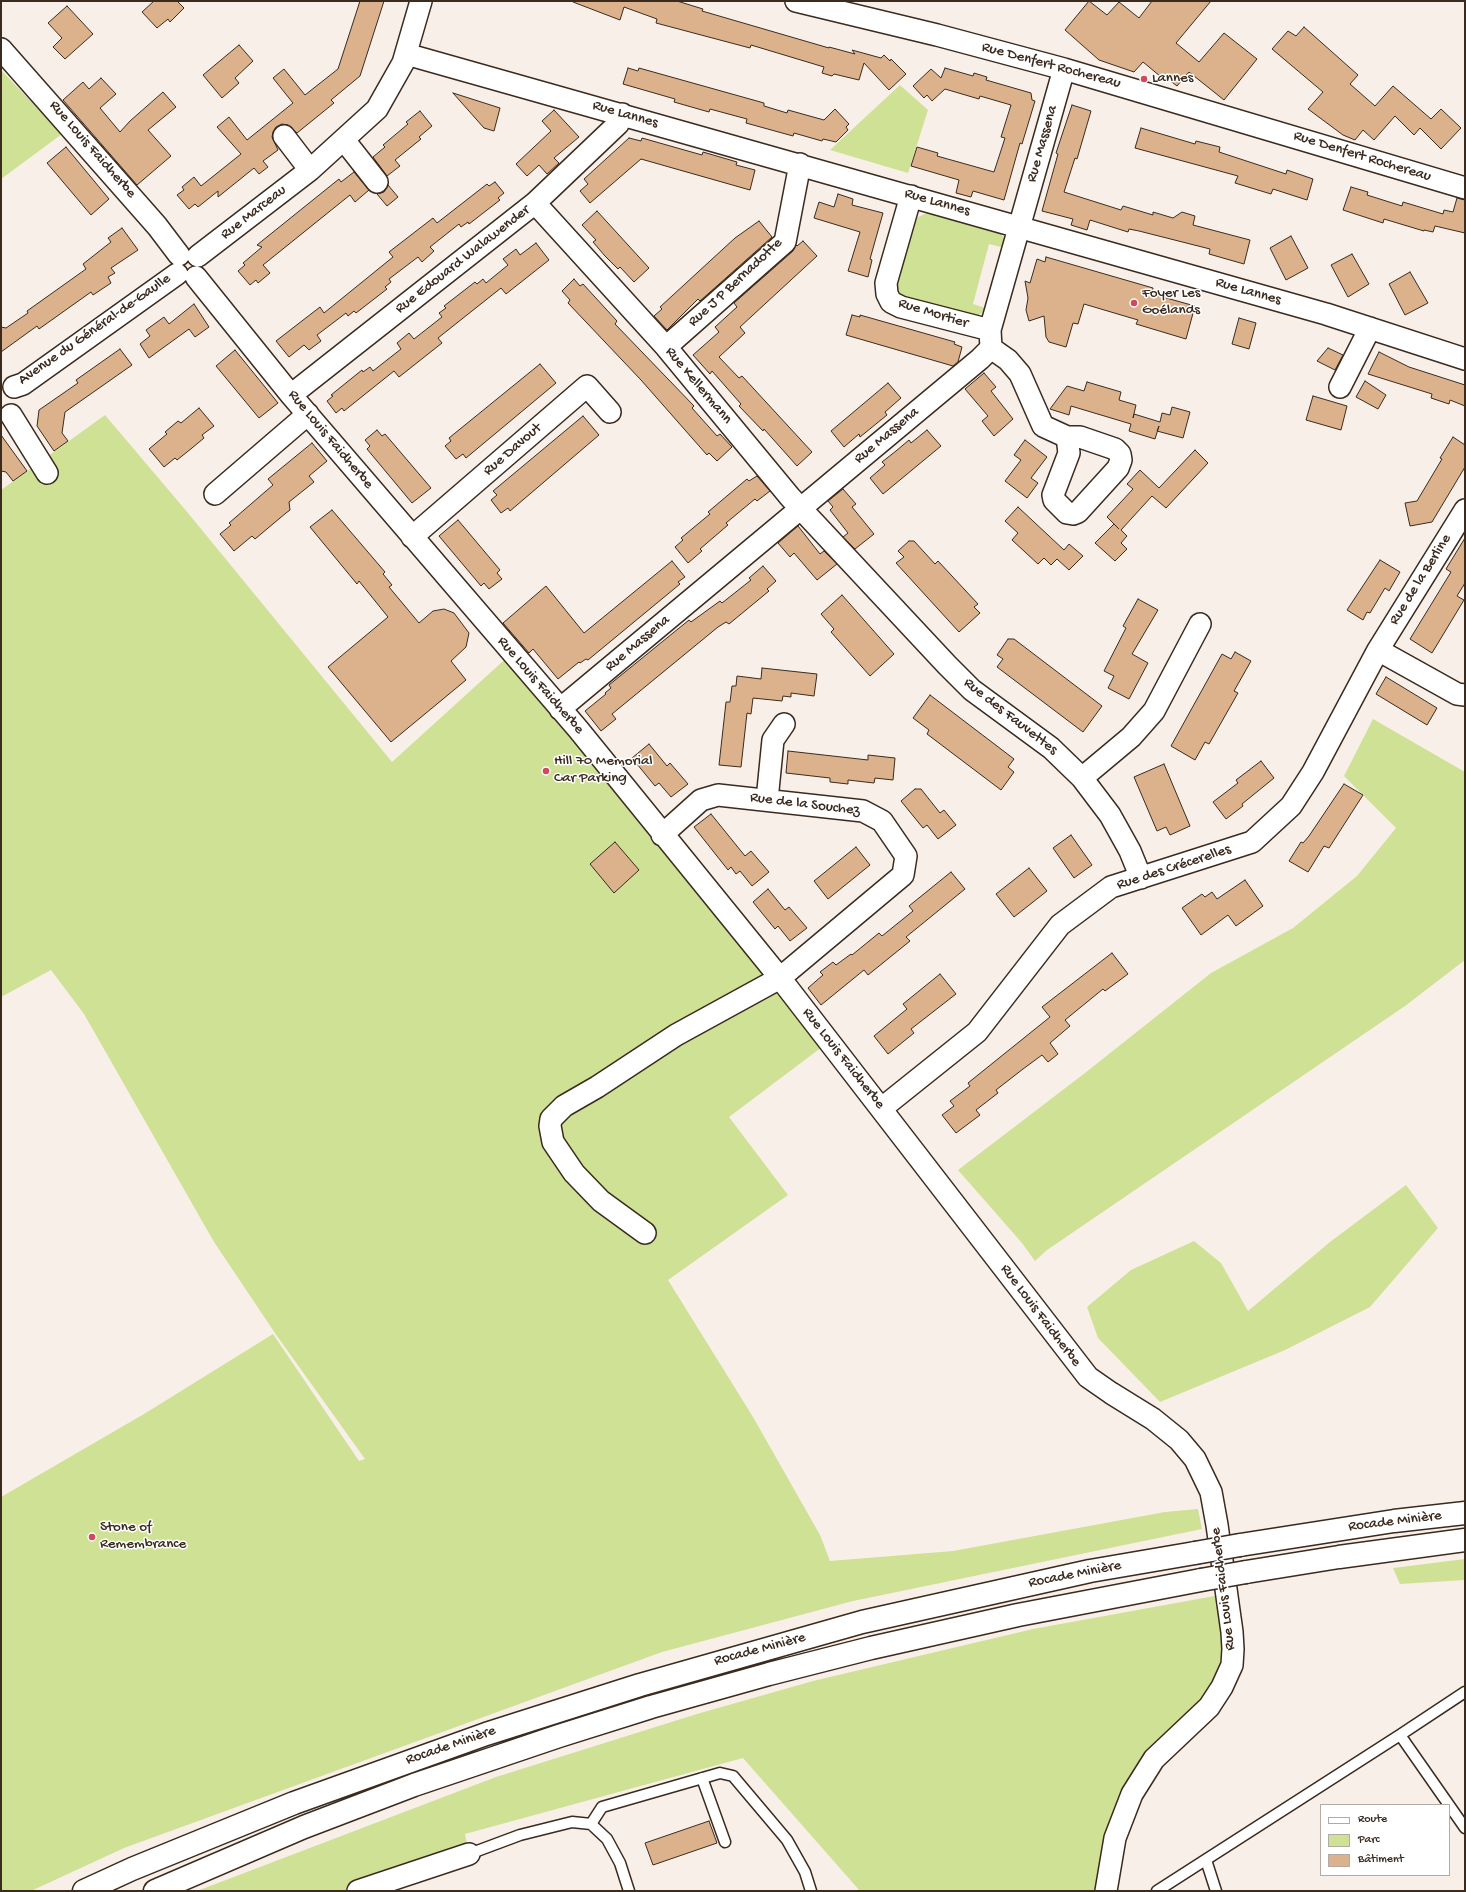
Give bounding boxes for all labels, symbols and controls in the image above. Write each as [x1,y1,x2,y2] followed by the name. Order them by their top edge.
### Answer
[980,39,1122,93] street label: Rue Denfert Rochereau
[1152,70,1193,88] place label: Lannes
[1139,74,1149,84] marker: Lannes
[45,97,139,203] street label: Rue Louis Faidherbe
[590,97,660,133] street label: Rue Lannes
[1023,103,1063,185] street label: Rue Massena
[1291,127,1433,187] street label: Rue Denfert Rochereau
[218,182,290,244] street label: Rue Marceau
[902,185,972,221] street label: Rue Lannes
[392,202,534,318] street label: Rue Edouard Walawender
[685,235,787,331] street label: Rue J P Bernadotte
[15,270,175,390] street label: Avenue du Général-de-Gaulle
[1213,274,1283,310] street label: Rue Lannes
[1142,285,1200,320] place label: Foyer Les Goélands
[896,295,970,333] street label: Rue Mortier
[1129,298,1139,308] marker: Foyer Les Goélands
[661,344,735,428] street label: Rue Kellermann
[283,387,377,493] street label: Rue Louis Faidherbe
[851,404,923,468] street label: Rue Massena
[480,420,546,480] street label: Rue Davout
[1386,531,1456,629] street label: Rue de la Berline
[602,612,674,676] street label: Rue Massena
[493,633,587,739] street label: Rue Louis Faidherbe
[959,675,1061,759] street label: Rue des Fauvettes
[554,753,653,788] place label: Hill 70 Memorial Car Parking
[541,766,551,776] marker: Hill 70 Memorial Car Parking
[749,789,861,821] street label: Rue de la Souchez
[1115,841,1233,895] street label: Rue des Crécerelles
[798,1005,888,1113] street label: Rue Louis Faidherbe
[996,1261,1084,1371] street label: Rue Louis Faidherbe
[1347,1507,1443,1537] street label: Rocade Minière
[100,1519,186,1554] place label: Stone of Remembrance
[1208,1527,1240,1651] street label: Rue Louis Faidherbe
[87,1532,97,1542] marker: Stone of Remembrance
[1027,1557,1123,1593] street label: Rocade Minière
[712,1629,808,1671] street label: Rocade Minière
[404,1722,498,1770] street label: Rocade Minière
[1320,1804,1450,1876] legend
[1358,1813,1387,1827] text: Route
[1358,1833,1380,1847] text: Parc
[1358,1853,1404,1867] text: Bâtiment

